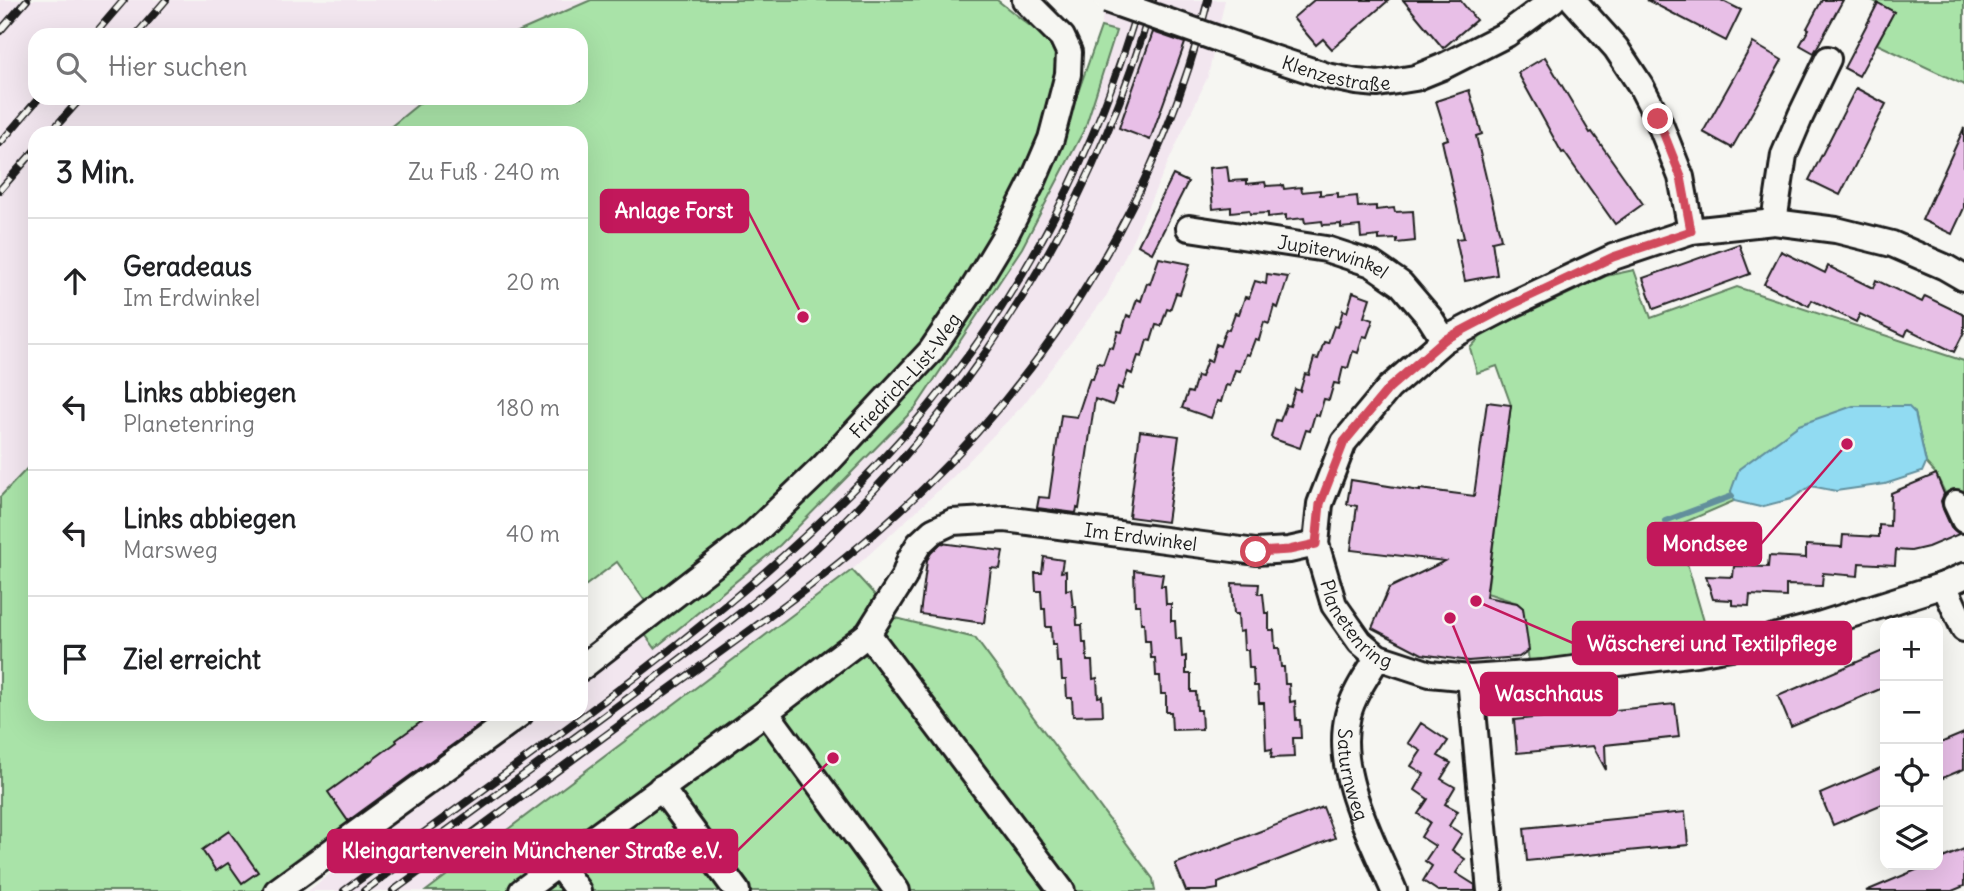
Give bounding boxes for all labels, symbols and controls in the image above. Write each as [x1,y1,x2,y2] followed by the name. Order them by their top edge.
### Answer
[28,28,588,105] search box
[52,48,90,86] icon: search
[108,50,248,83] text: Hier suchen
[1279,50,1392,96] street label: Klenzestraße
[1642,103,1673,134] route end
[56,153,135,191] text: 3 Min.
[408,157,560,186] text: Zu Fuß · 240 m
[601,190,748,232] callout: Anlage Forst
[615,197,734,224] text: Anlage Forst
[1276,230,1393,284] street label: Jupiterwinkel
[123,250,252,283] text: Geradeaus
[56,262,94,300] icon: ahead
[507,267,560,296] text: 20 m
[123,283,260,312] text: Im Erdwinkel
[844,308,966,443] street label: Friedrich-List-Weg
[123,376,296,409] text: Links abbiegen
[56,388,94,426] icon: left
[497,393,560,422] text: 180 m
[123,409,255,438] text: Planetenring
[123,502,296,535] text: Links abbiegen
[56,514,94,552] icon: left
[1083,518,1199,556] street label: Im Erdwinkel
[506,519,560,548] text: 40 m
[1648,523,1761,565] callout: Mondsee
[1662,530,1748,557] text: Mondsee
[123,535,218,564] text: Marsweg
[1240,536,1271,567] route start
[1315,577,1395,673] street label: Planetenring
[1880,618,1943,870] map controls
[1880,618,1943,681] button: +
[1573,622,1851,664] callout: Wäscherei und Textilpflege
[1587,630,1837,657] text: Wäscherei und Textilpflege
[56,640,94,678] icon: arrive
[123,643,261,676] text: Ziel erreicht
[1481,673,1617,715] callout: Waschhaus
[1495,680,1604,707] text: Waschhaus
[1880,681,1943,744] button: −
[1333,728,1374,824] street label: Saturnweg
[1880,744,1943,807] button: locate
[1880,807,1943,870] button: layers
[328,830,737,872] callout: Kleingartenverein Münchener Straße e.V.
[342,837,722,864] text: Kleingartenverein Münchener Straße e.V.

